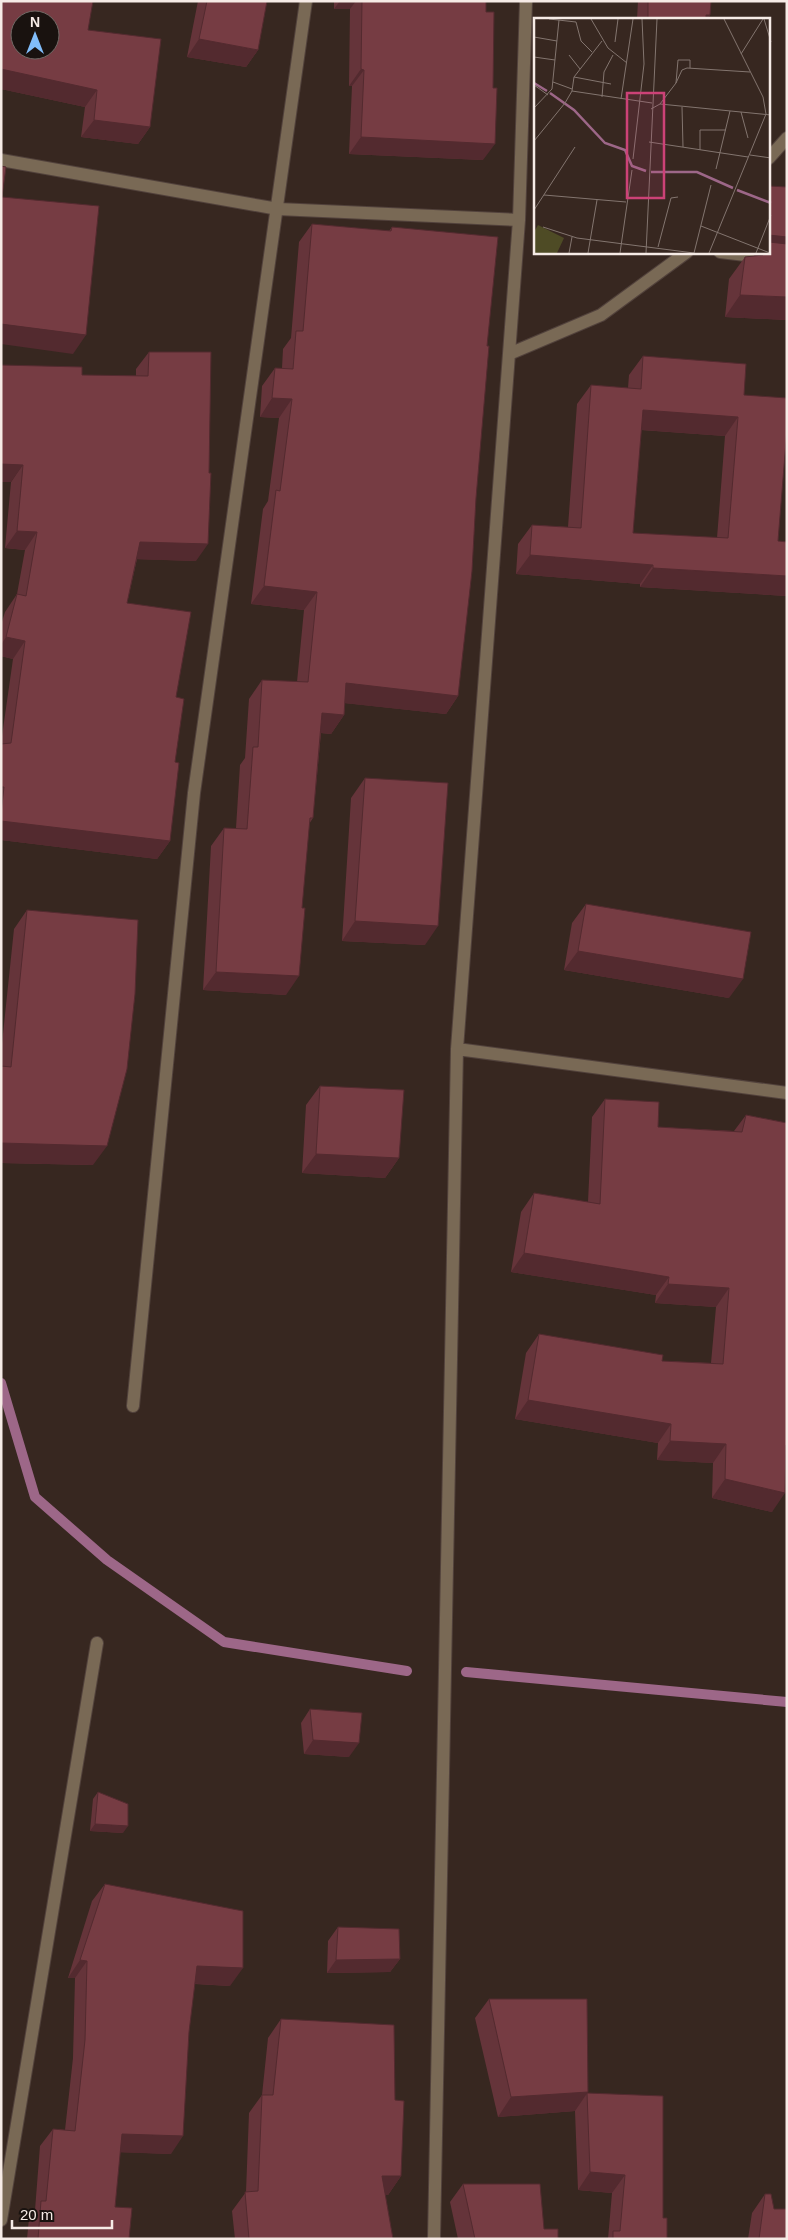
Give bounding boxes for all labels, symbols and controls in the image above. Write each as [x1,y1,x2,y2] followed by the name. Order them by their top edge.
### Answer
[10,10,60,60] north arrow
[30,14,40,30] text: N
[534,18,770,254] inset map
[12,2198,112,2230] scale bar
[20,2206,53,2223] text: 20 m

